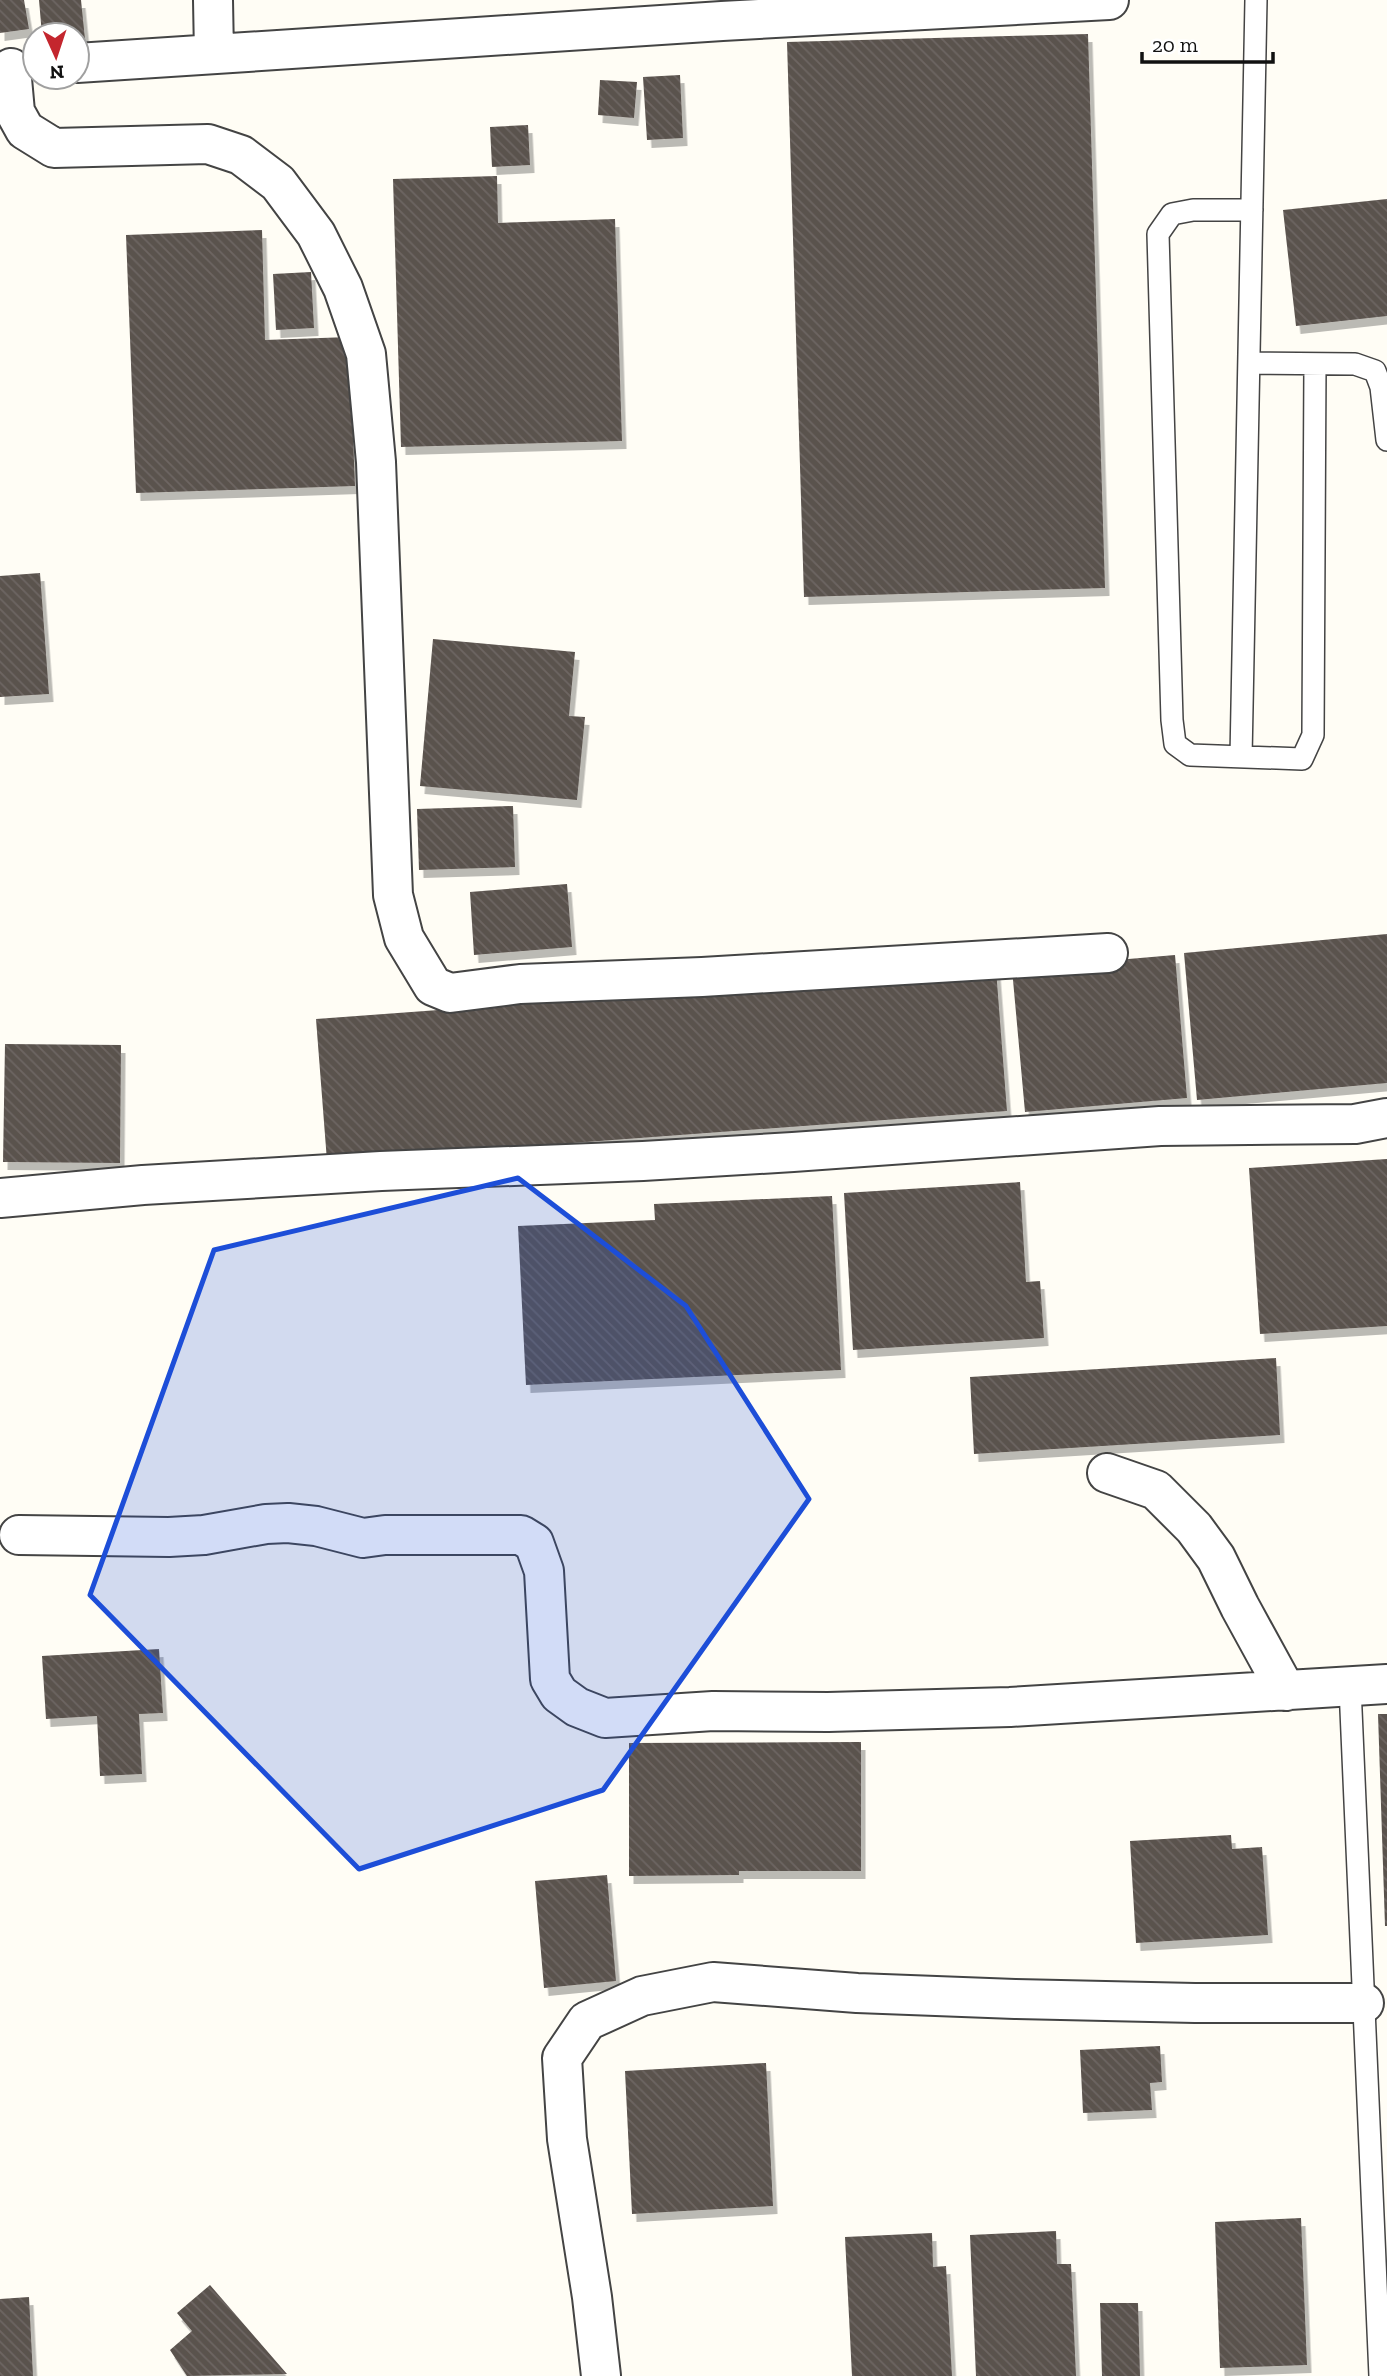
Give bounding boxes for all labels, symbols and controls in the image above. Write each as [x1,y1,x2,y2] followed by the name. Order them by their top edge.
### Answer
[21,21,91,91] north arrow
[1142,21,1273,65] scale bar
[1152,32,1198,57] text: 20 m
[49,61,65,84] text: N

